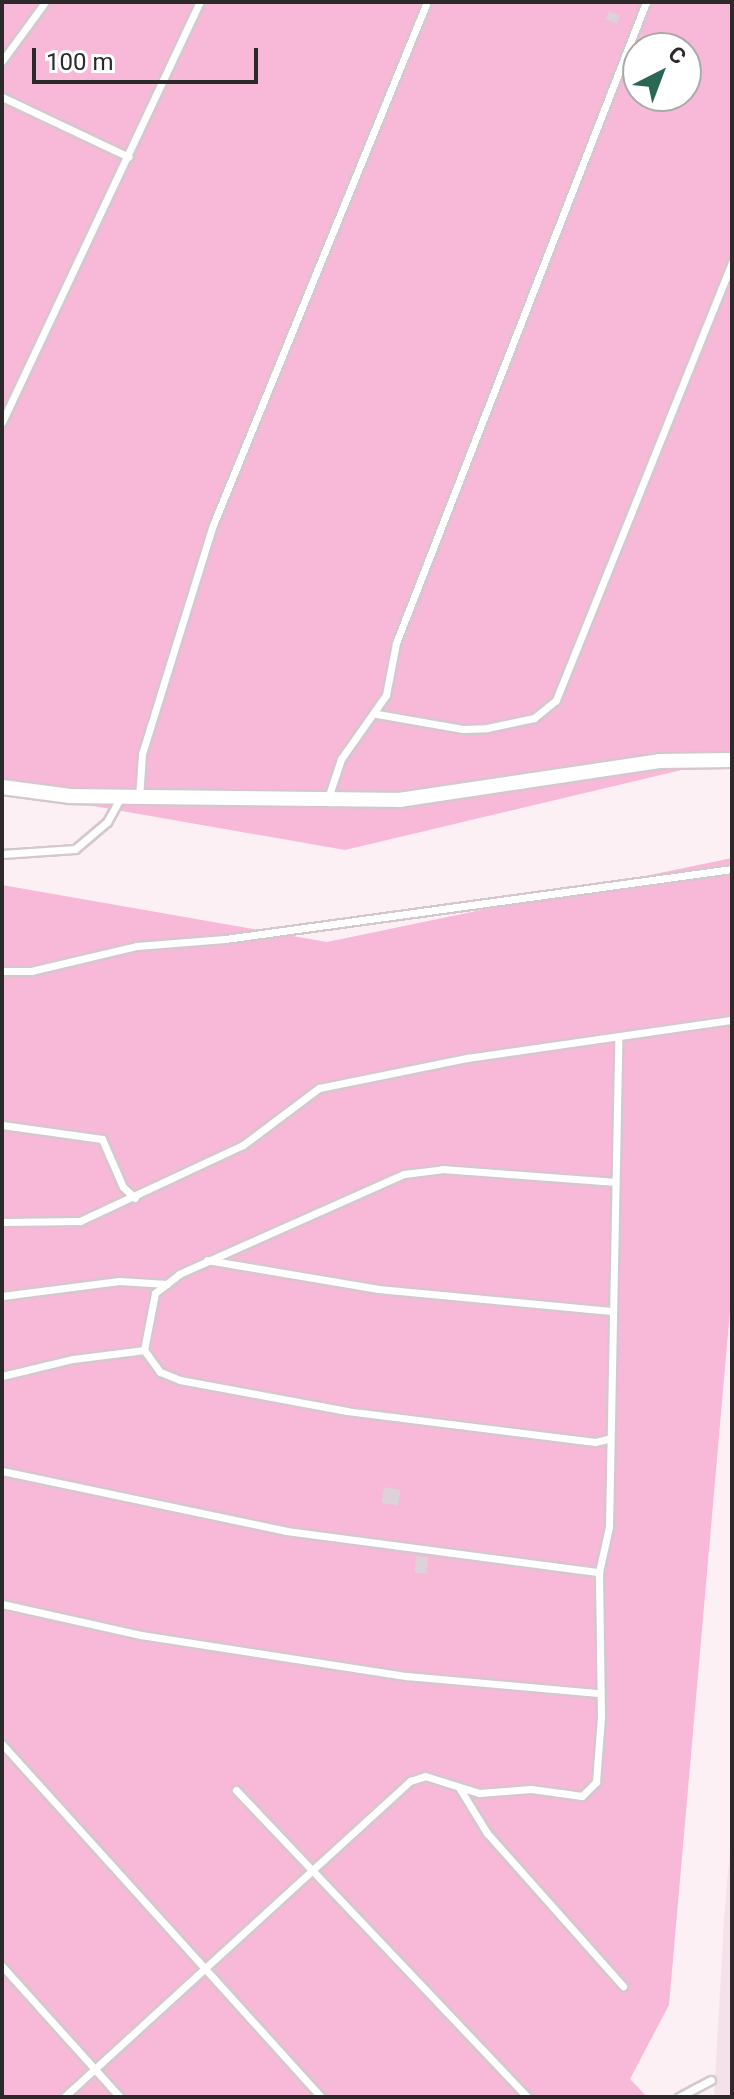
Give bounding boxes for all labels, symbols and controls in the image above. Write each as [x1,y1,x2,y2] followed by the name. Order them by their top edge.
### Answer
[36,32,262,82] scale bar
[622,32,702,112] north arrow
[663,41,691,69] text: С
[46,48,113,76] text: 100 m

